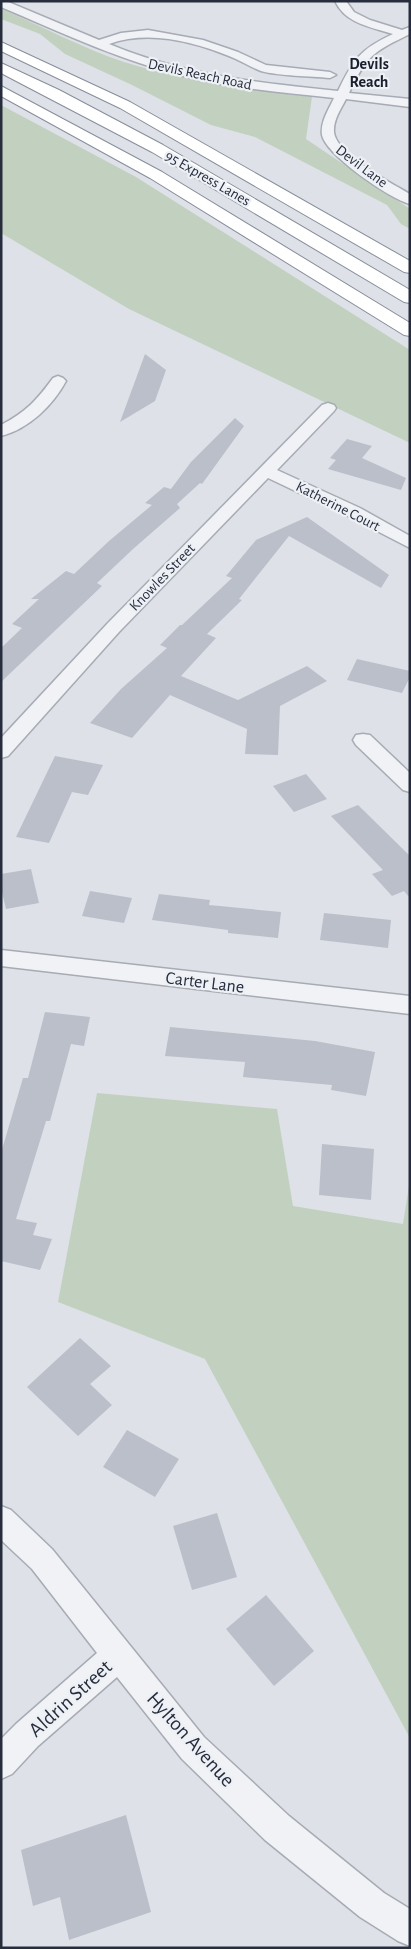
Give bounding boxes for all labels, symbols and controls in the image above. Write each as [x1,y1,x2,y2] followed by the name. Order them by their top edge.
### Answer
[147,56,253,93] street label: Devils Reach Road
[349,56,389,90] district label: Devils Reach
[333,142,390,191] street label: Devil Lane
[163,148,253,209] street label: 95 Express Lanes
[293,479,382,534] street label: Katherine Court
[127,541,198,614] street label: Knowles Street
[165,969,245,997] street label: Carter Lane
[25,1656,116,1741] street label: Aldrin Street
[143,1688,239,1791] street label: Hylton Avenue

